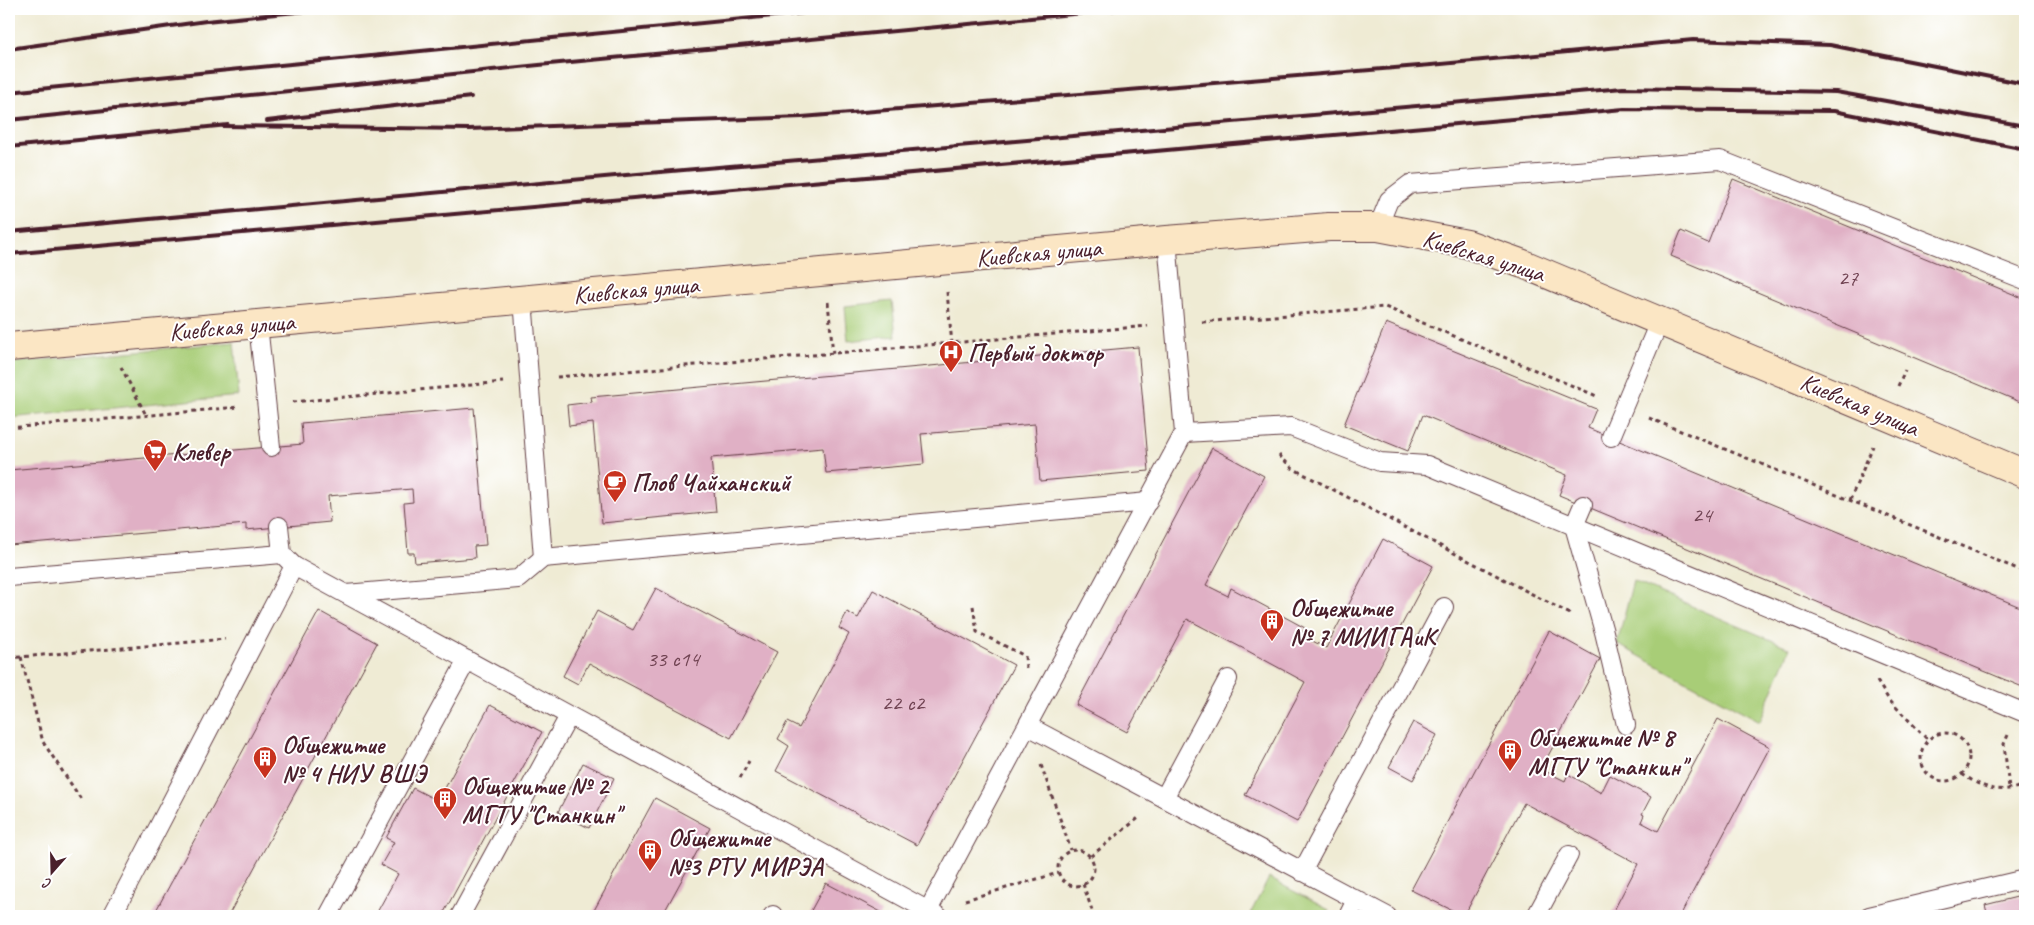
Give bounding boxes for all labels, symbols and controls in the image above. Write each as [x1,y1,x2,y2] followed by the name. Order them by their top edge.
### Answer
[1419,222,1551,290] street label: Киевская улица
[975,231,1105,274] street label: Киевская улица
[1838,264,1859,292] house number: 27
[572,268,702,311] street label: Киевская улица
[168,305,298,348] street label: Киевская улица
[968,337,1104,369] place label: Первый доктор
[938,339,964,373] hospital icon: Первый доктор
[1795,366,1926,445] street label: Киевская улица
[172,436,232,468] place label: Клевер
[142,438,168,472] supermarket icon: Клевер
[632,467,793,499] place label: Плов Чайханский
[602,469,628,503] cafe icon: Плов Чайханский
[1692,501,1714,529] house number: 24
[1290,592,1440,653] place label: Общежитие № 7 МИИГАиК
[1259,608,1285,642] building icon: Общежитие № 7 МИИГАиК
[647,645,701,673] house number: 33 с14
[882,689,927,717] house number: 22 с2
[1528,722,1691,783] place label: Общежитие № 8 МГТУ "Станкин"
[282,729,429,790] place label: Общежитие № 4 НИУ ВШЭ
[1497,738,1523,772] building icon: Общежитие № 8 МГТУ "Станкин"
[252,745,278,779] building icon: Общежитие № 4 НИУ ВШЭ
[462,770,625,831] place label: Общежитие № 2 МГТУ "Станкин"
[432,786,458,820] building icon: Общежитие № 2 МГТУ "Станкин"
[668,822,825,883] place label: Общежитие №3 РТУ МИРЭА
[637,838,663,872] building icon: Общежитие №3 РТУ МИРЭА
[28,848,78,898] north arrow
[40,874,54,893] text: С

